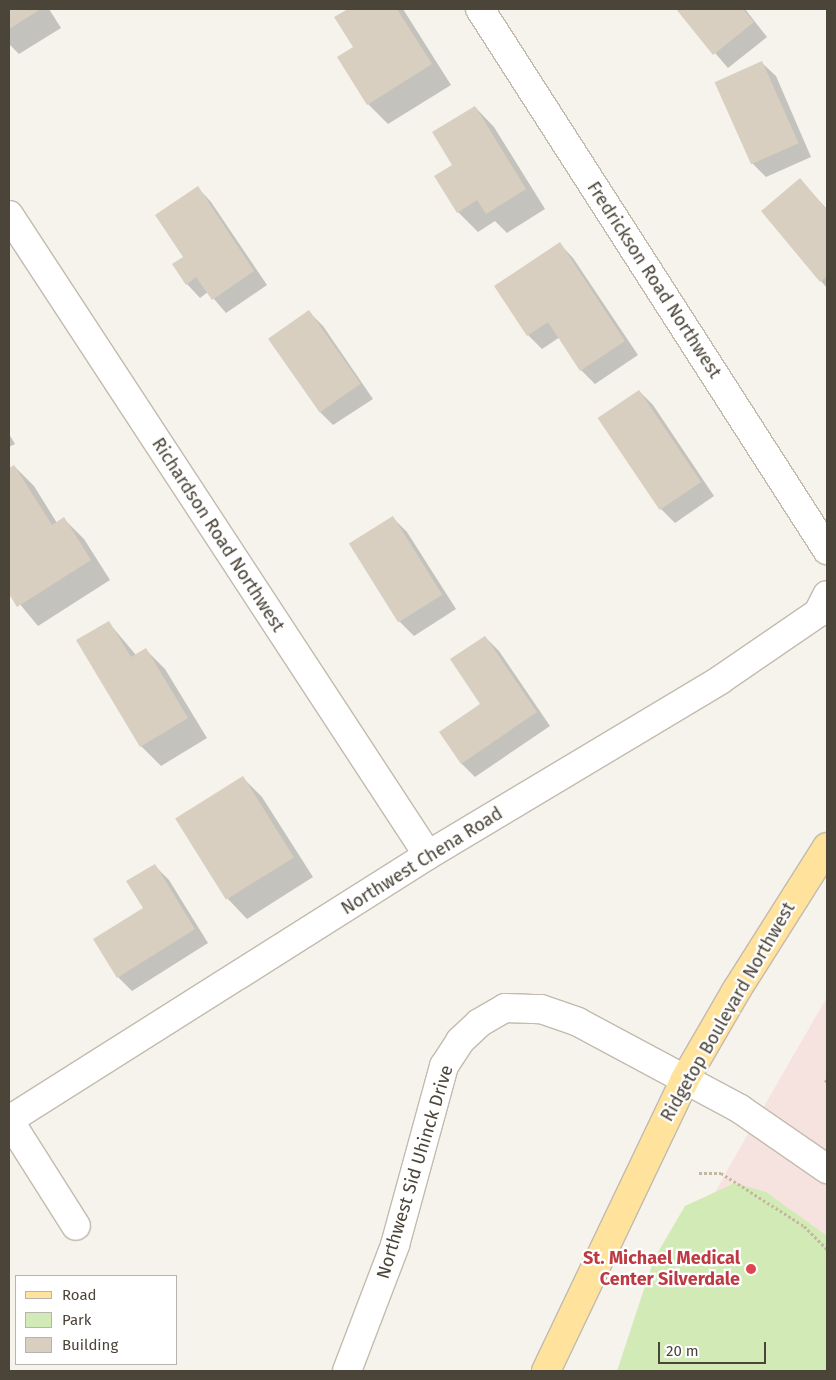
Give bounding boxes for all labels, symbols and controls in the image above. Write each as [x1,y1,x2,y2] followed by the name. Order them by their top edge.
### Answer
[582,178,726,382] street label: Fredrickson Road Northwest
[147,434,289,636] street label: Richardson Road Northwest
[337,803,507,919] street label: Northwest Chena Road
[656,899,800,1125] street label: Ridgetop Boulevard Northwest
[372,1062,458,1282] street label: Northwest Sid Uhinck Drive
[583,1248,740,1290] place label: St. Michael Medical Center Silverdale
[744,1262,758,1276] marker: St. Michael Medical Center Silverdale
[15,1275,178,1365] legend
[62,1286,97,1304] text: Road
[62,1311,92,1329] text: Park
[661,1332,768,1364] scale bar
[62,1336,118,1354] text: Building
[666,1342,699,1360] text: 20 m

